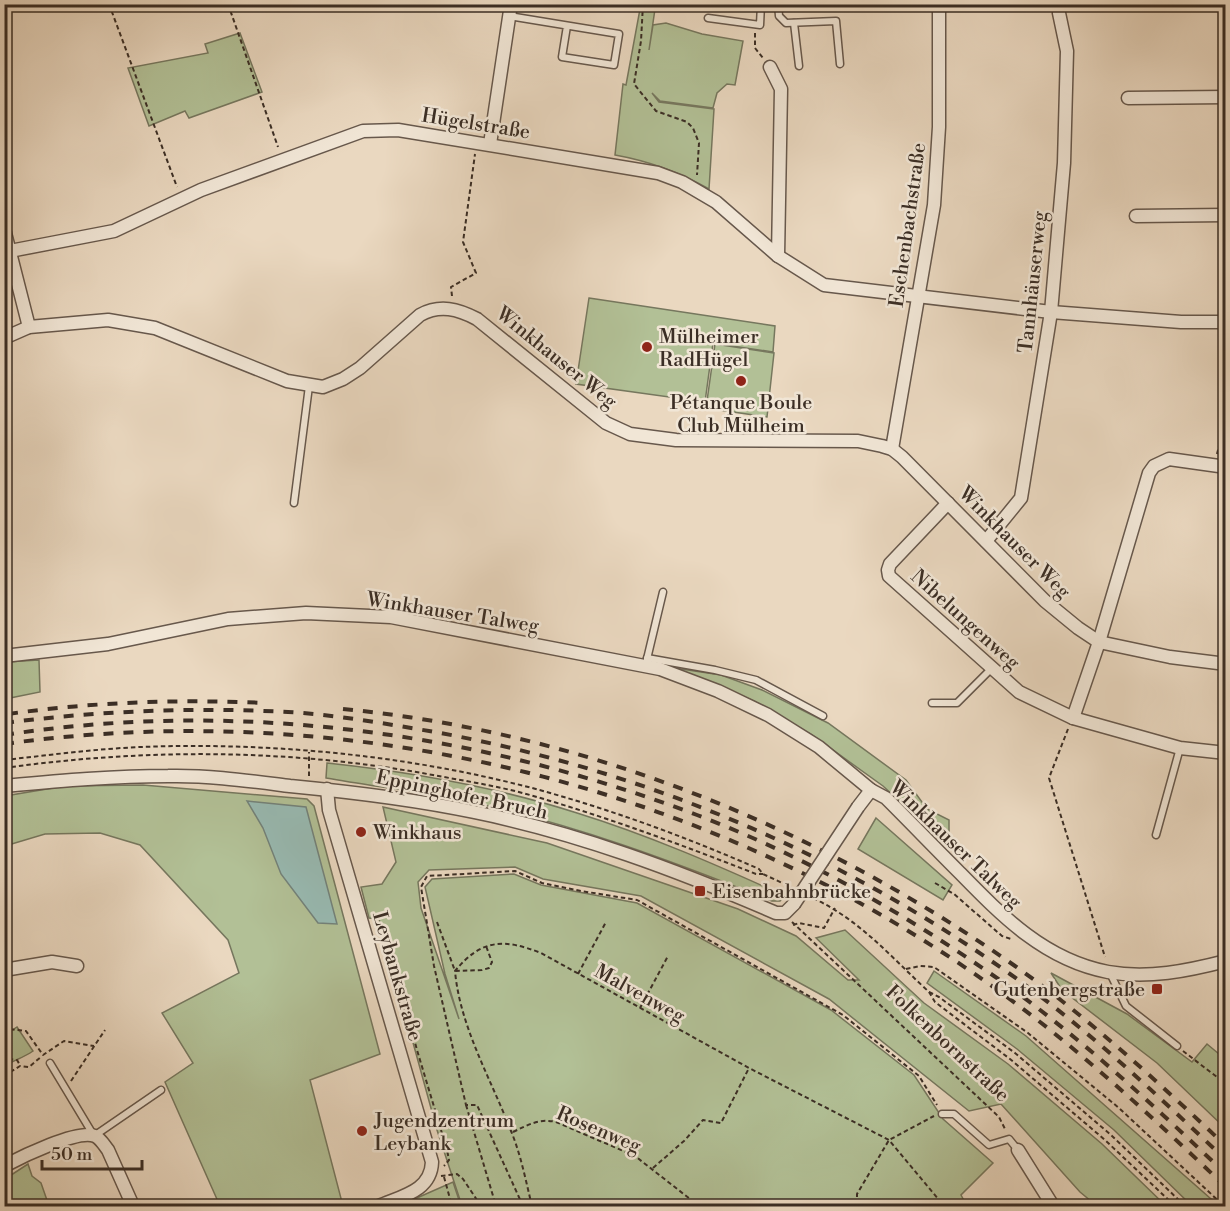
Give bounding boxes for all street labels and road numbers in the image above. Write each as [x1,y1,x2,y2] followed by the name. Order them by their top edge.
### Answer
[420,104,532,145] street label: Hügelstraße
[885,141,932,309] street label: Eschenbachstraße
[1014,209,1053,354] street label: Tannhäuserweg
[490,301,622,415] street label: Winkhauser Weg
[952,481,1076,605] street label: Winkhauser Weg
[905,564,1025,676] street label: Nibelungenweg
[364,587,542,640] street label: Winkhauser Talweg
[374,765,550,826] street label: Eppinghofer Bruch
[883,775,1027,915] street label: Winkhauser Talweg
[366,909,427,1044] street label: Leybankstraße
[590,959,689,1030] street label: Malvenweg
[880,980,1014,1108] street label: Folkenbornstraße
[552,1101,645,1160] street label: Rosenweg

